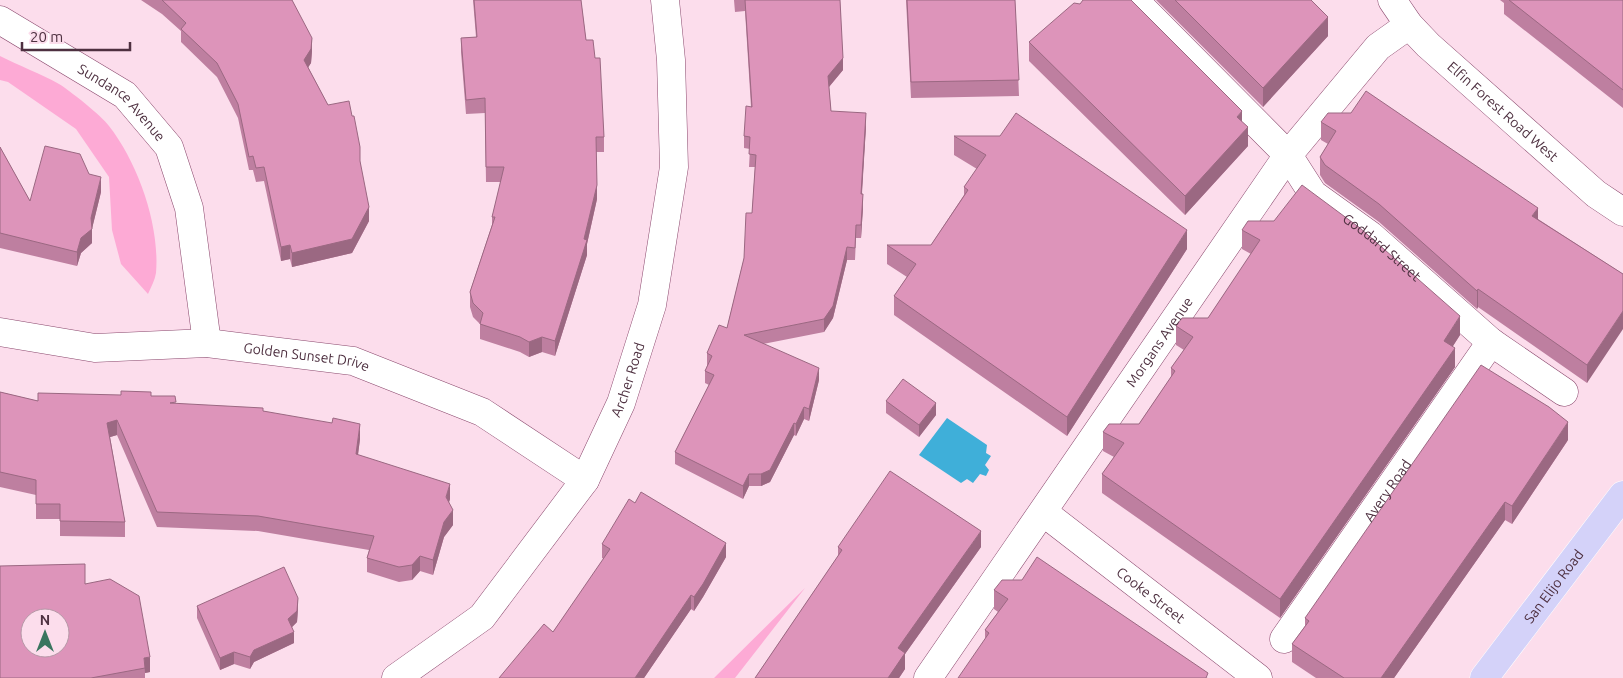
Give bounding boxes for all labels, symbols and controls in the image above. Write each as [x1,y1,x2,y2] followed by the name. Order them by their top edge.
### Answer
[22,20,130,52] scale bar
[30,28,63,45] text: 20 m
[1444,58,1562,165] street label: Elfin Forest Road West
[75,61,169,144] street label: Sundance Avenue
[1340,210,1425,285] street label: Goddard Street
[1123,294,1196,390] street label: Morgans Avenue
[243,340,372,375] street label: Golden Sunset Drive
[608,341,648,420] street label: Archer Road
[1361,457,1414,524] street label: Avery Road
[1521,547,1587,626] street label: San Elijo Road
[1113,564,1188,627] street label: Cooke Street
[20,608,70,658] north arrow
[40,612,50,628] text: N

